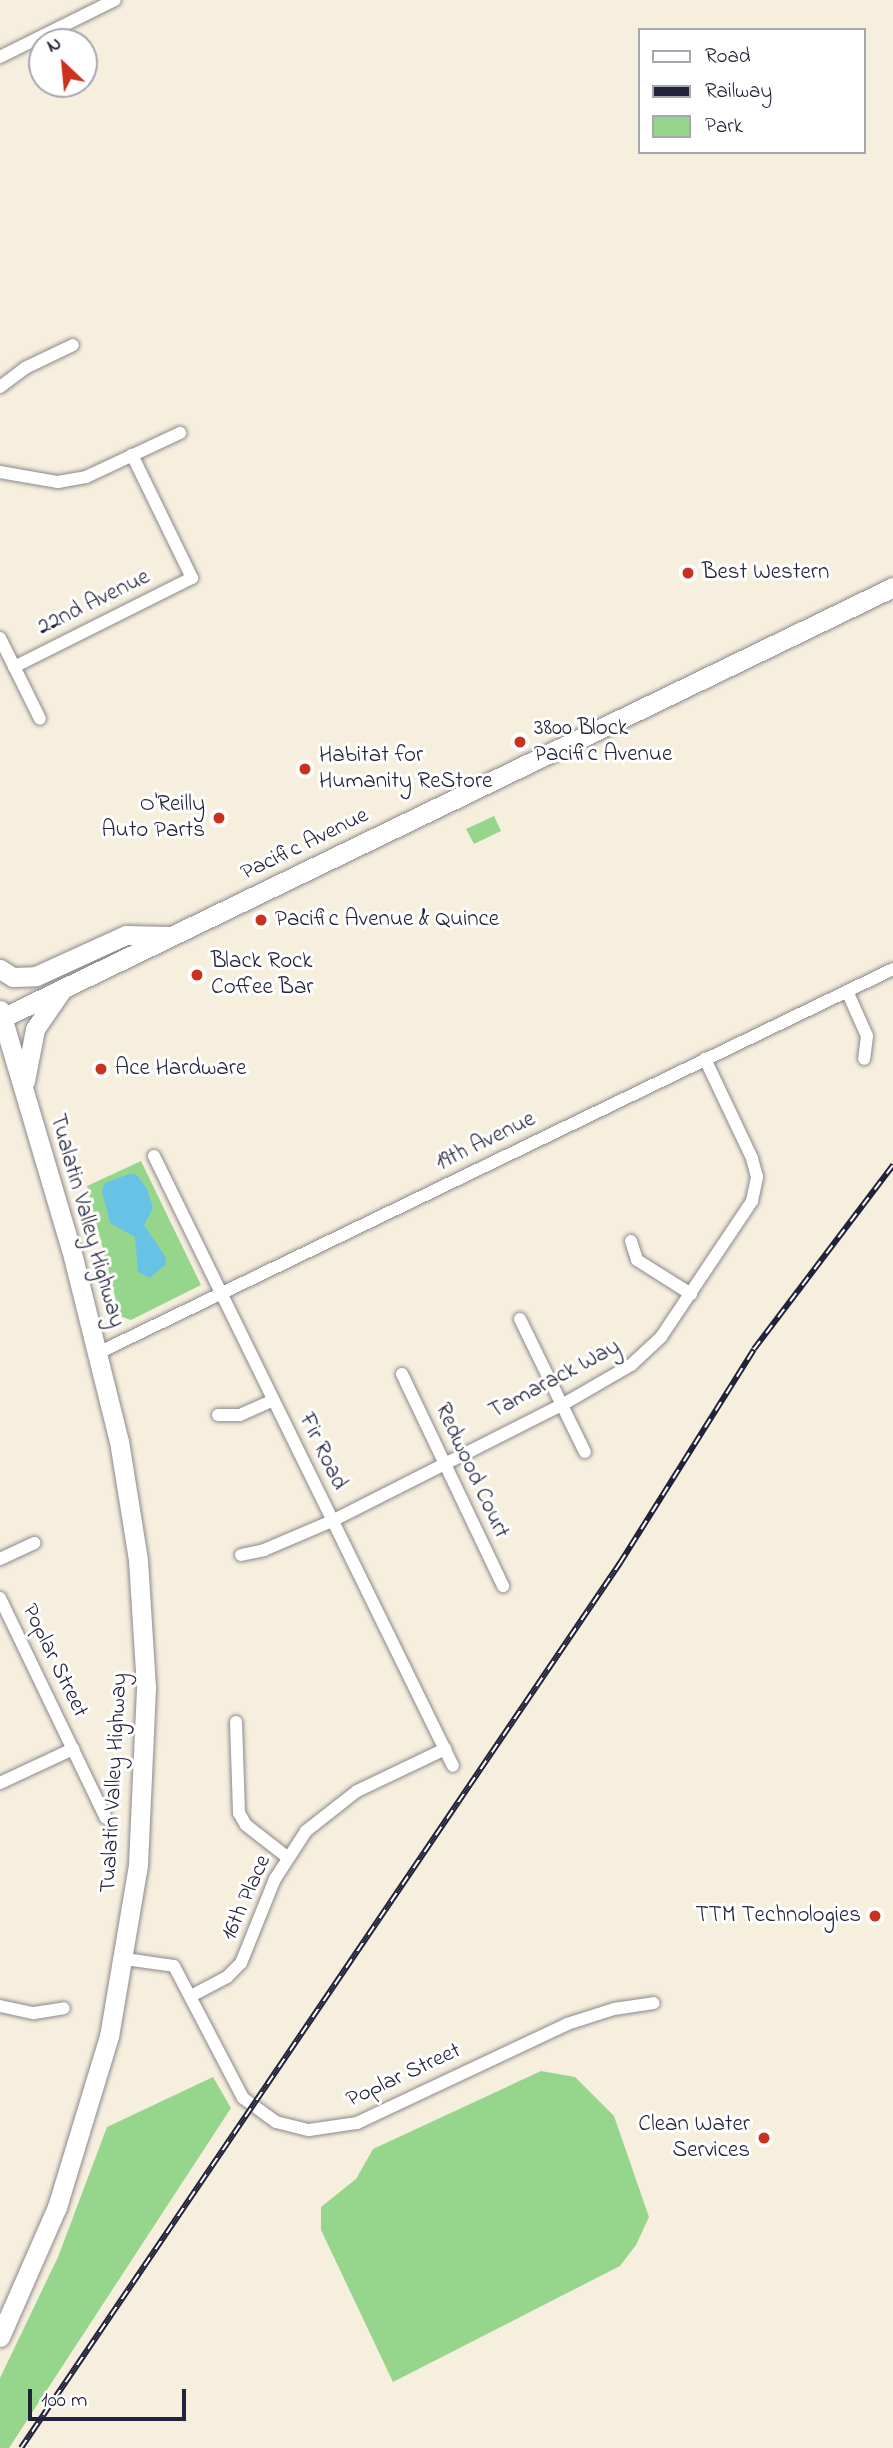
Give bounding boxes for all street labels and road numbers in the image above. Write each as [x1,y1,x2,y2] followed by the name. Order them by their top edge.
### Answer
[33,564,155,642] street label: 22nd Avenue
[237,802,373,888] street label: Pacific Avenue
[432,1106,540,1178] street label: 19th Avenue
[42,1111,130,1331] street label: Tualatin Valley Highway
[485,1334,625,1426] street label: Tamarack Way
[428,1399,514,1543] street label: Redwood Court
[292,1409,352,1495] street label: Fir Road
[15,1600,93,1722] street label: Poplar Street
[95,1672,135,1894] street label: Tualatin Valley Highway
[216,1851,278,1945] street label: 16th Place
[343,2038,465,2114] street label: Poplar Street

